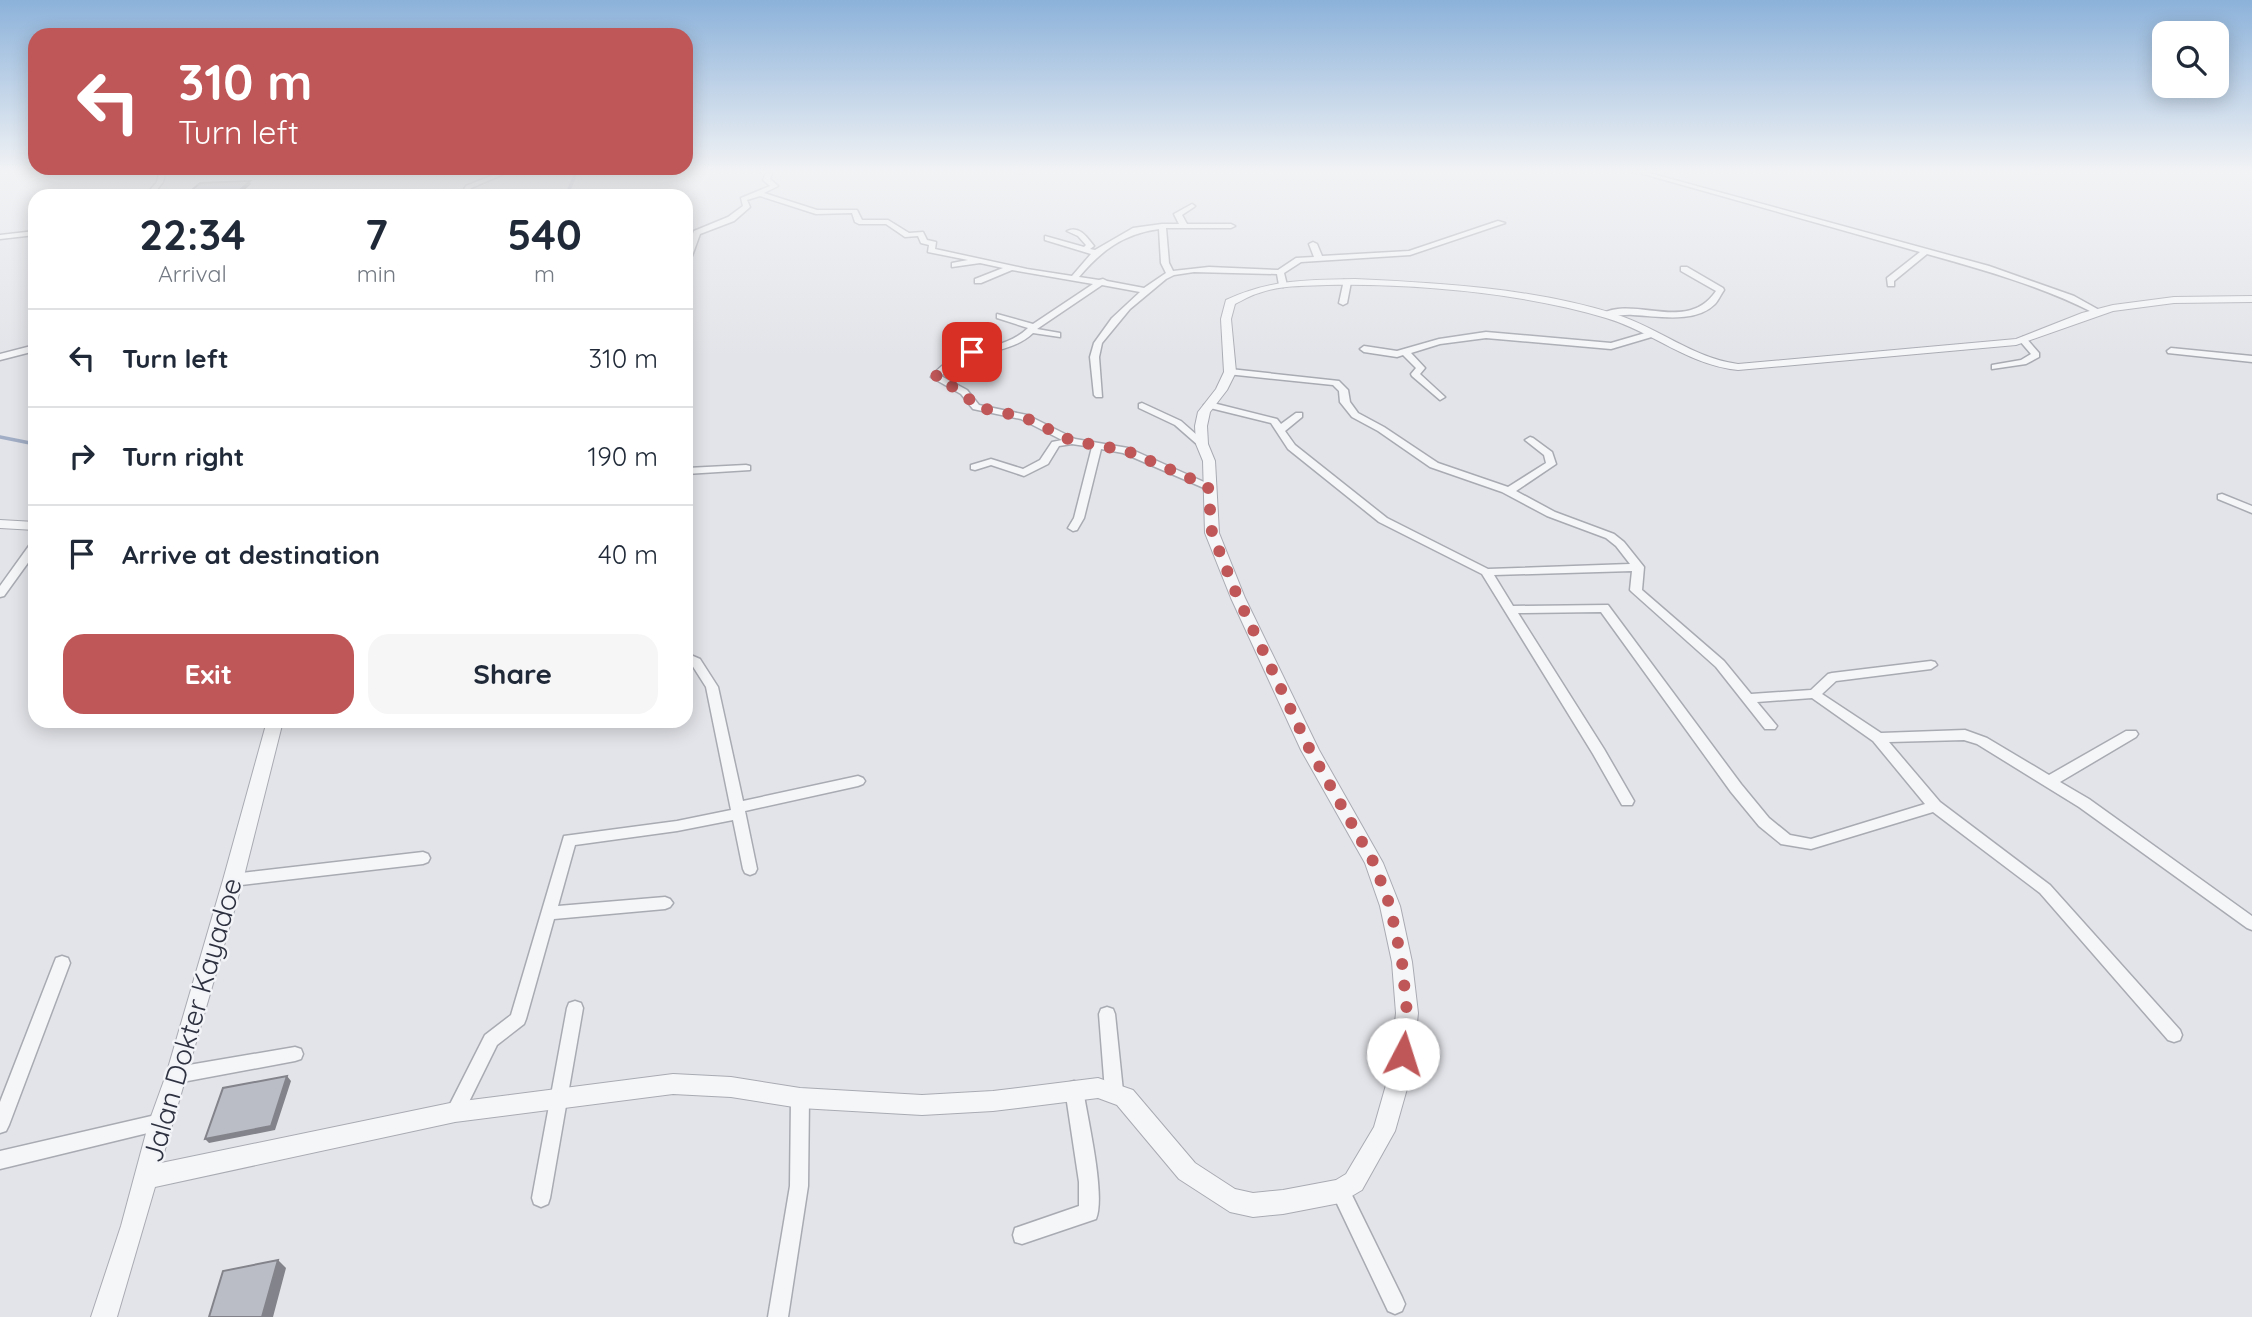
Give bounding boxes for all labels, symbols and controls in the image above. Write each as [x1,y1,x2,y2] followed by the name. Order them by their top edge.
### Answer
[2152,21,2229,98] map controls
[2152,21,2229,98] button: search
[178,51,312,112] text: 310 m
[63,56,154,147] icon: left
[178,112,299,152] text: Turn left
[139,208,246,261] text: 22:34
[365,208,388,261] text: 7
[507,208,582,261] text: 540
[158,259,227,288] text: Arrival
[357,259,396,288] text: min
[534,259,555,288] text: m
[942,322,1002,382] pin
[953,333,991,371] icon: arrive
[63,339,101,377] icon: left
[122,342,229,375] text: Turn left
[588,342,658,375] text: 310 m
[63,437,101,475] icon: right
[122,440,244,473] text: Turn right
[588,440,658,473] text: 190 m
[63,535,101,573] icon: arrive
[122,538,380,571] text: Arrive at destination
[598,538,658,571] text: 40 m
[63,634,354,714] button: Exit
[368,634,658,714] button: Share
[134,873,249,1166] street label: Jalan Dokter Kayadoe
[1366,1017,1440,1091] position arrow

